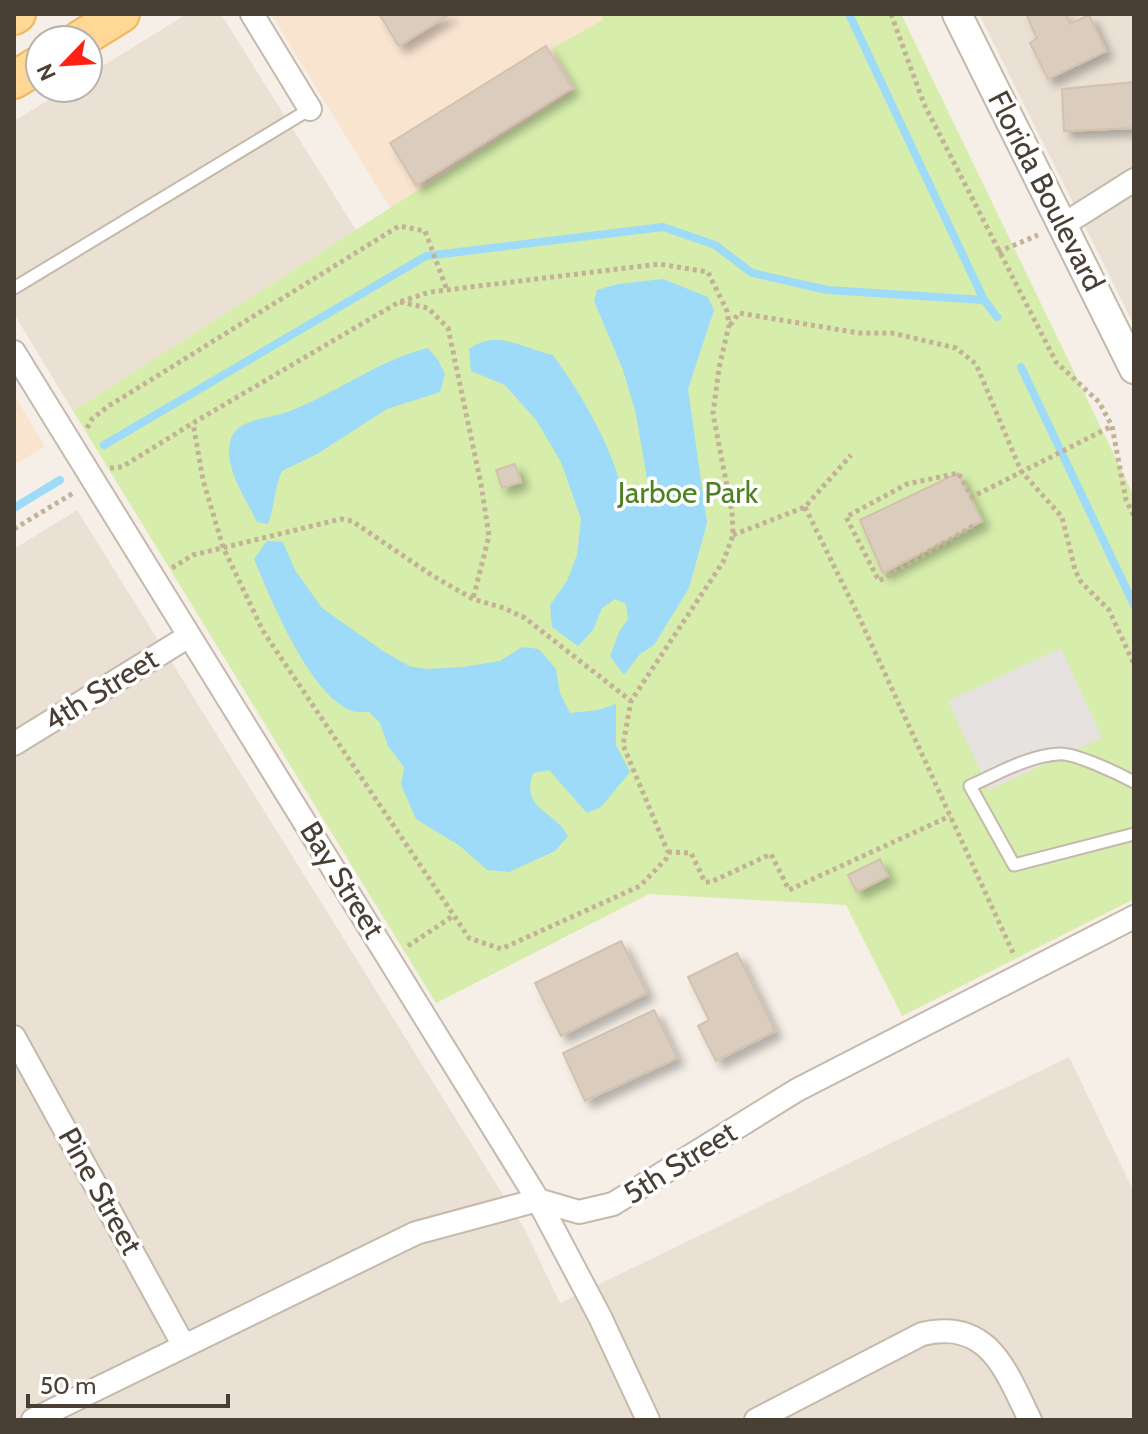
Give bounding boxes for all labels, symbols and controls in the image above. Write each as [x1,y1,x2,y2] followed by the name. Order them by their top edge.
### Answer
[24,24,104,104] north arrow
[31,59,62,85] text: N
[980,84,1113,297] street label: Florida Boulevard
[617,474,759,511] park label: Jarboe Park
[37,640,165,739] street label: 4th Street
[292,815,393,945] street label: Bay Street
[616,1113,743,1212] street label: 5th Street
[50,1121,150,1261] street label: Pine Street
[28,1358,228,1408] scale bar
[40,1371,96,1400] text: 50 m

